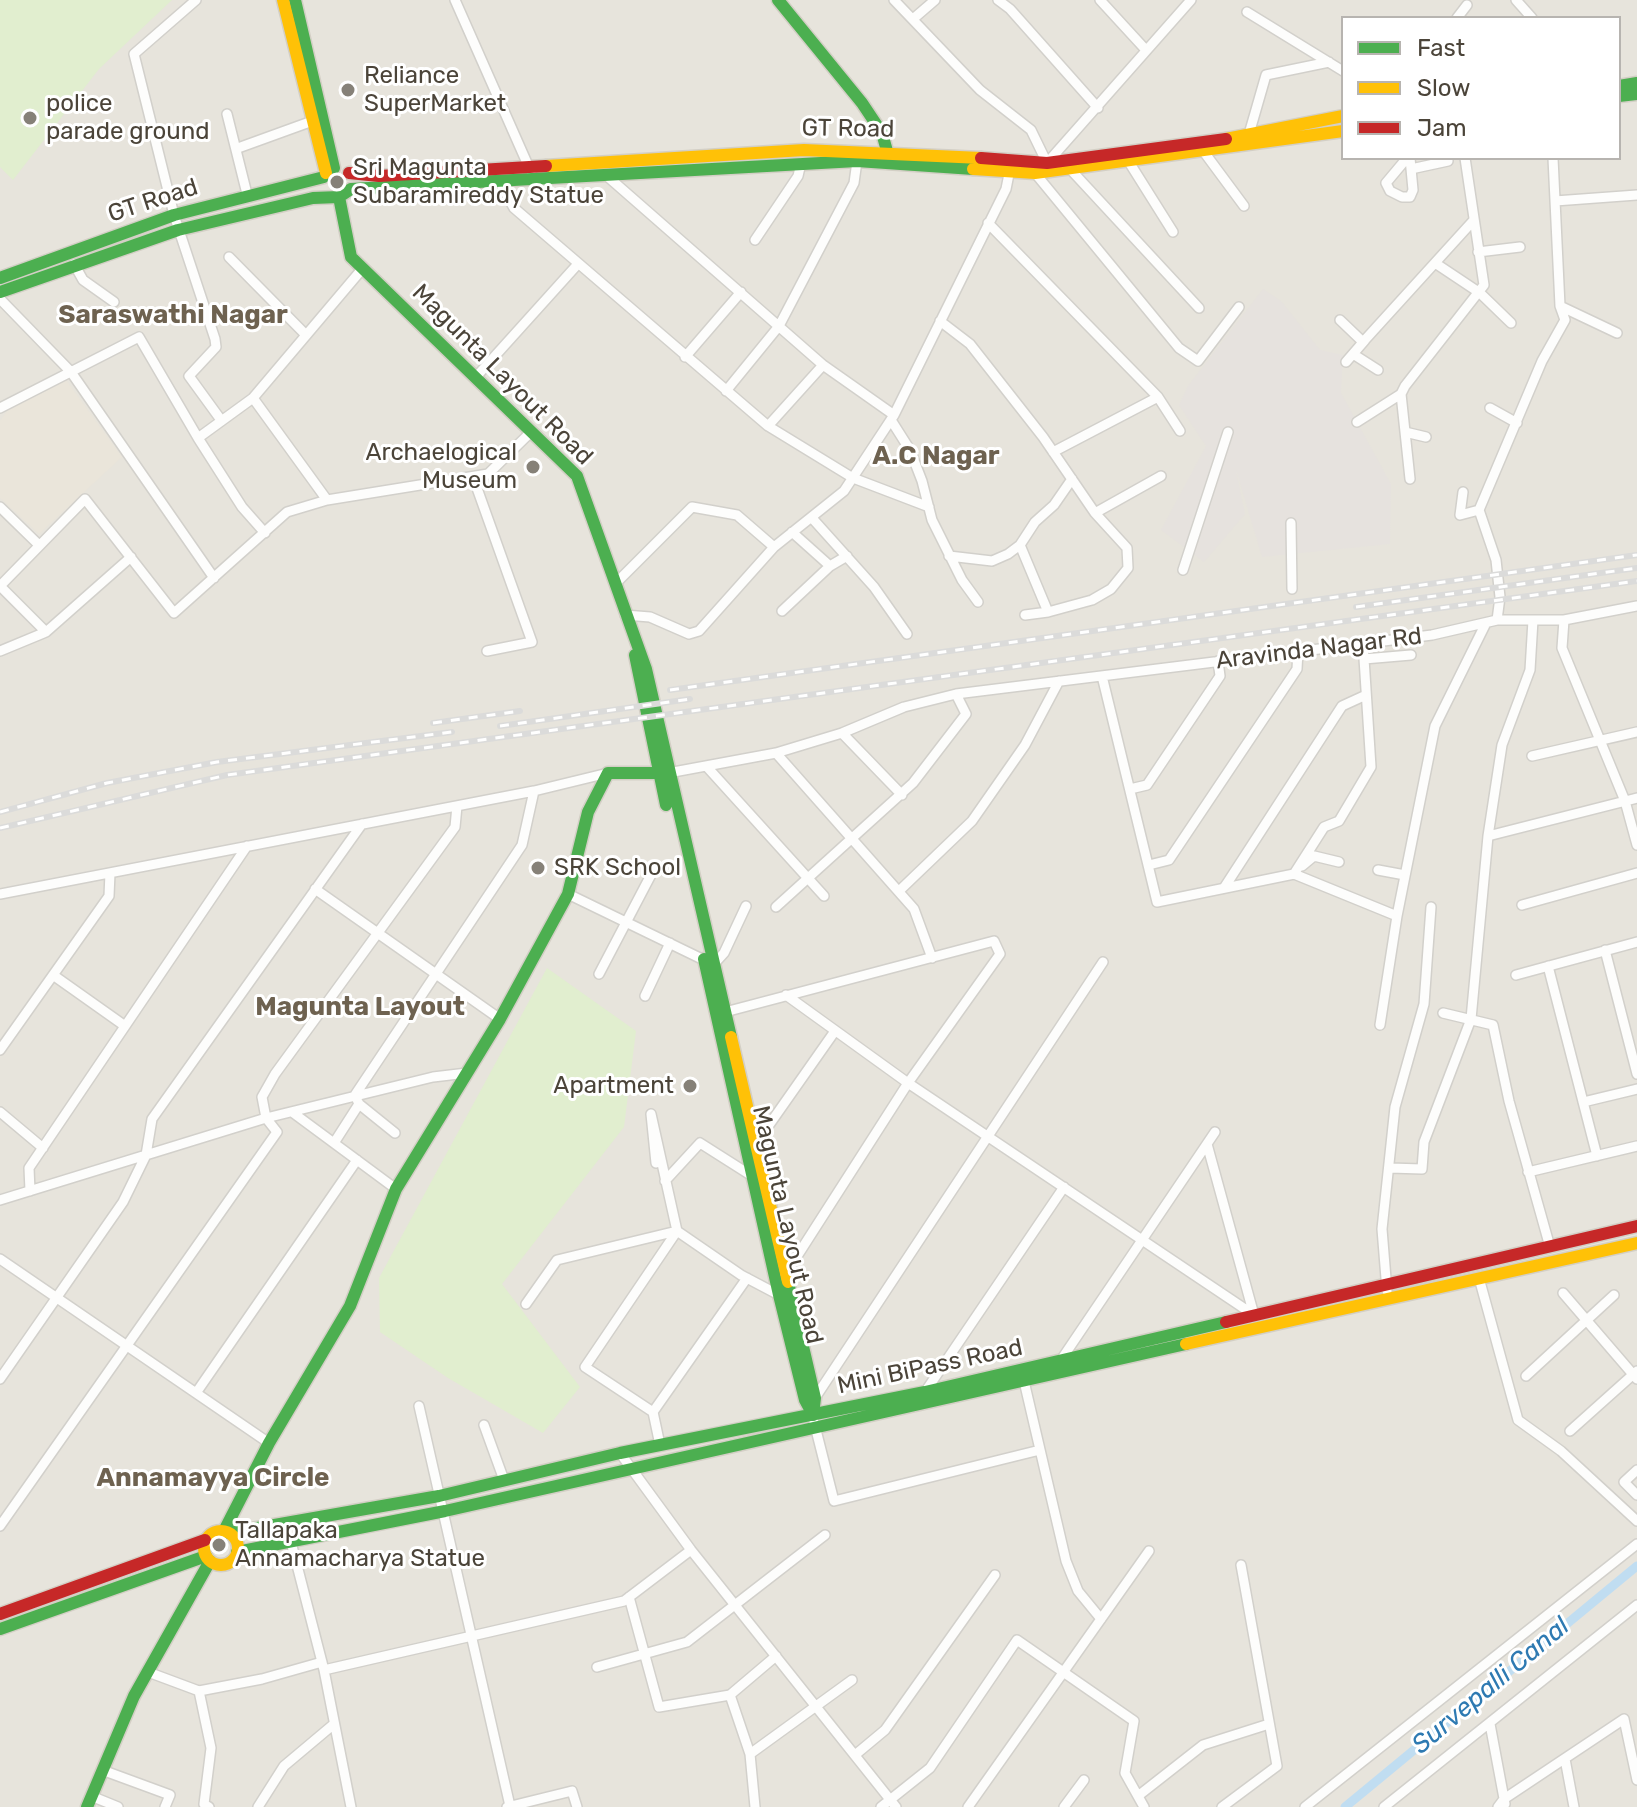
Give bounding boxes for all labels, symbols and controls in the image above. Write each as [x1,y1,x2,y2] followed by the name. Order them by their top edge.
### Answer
[1341,16,1621,160] legend
[1417,34,1465,62] text: Fast
[364,62,506,118] place label: Reliance SuperMarket
[1417,74,1470,102] text: Slow
[339,81,357,99] marker: Reliance SuperMarket
[46,90,210,146] place label: police parade ground
[21,109,39,127] marker: police parade ground
[801,114,895,144] street label: GT Road
[1417,114,1467,142] text: Jam
[353,154,604,210] place label: Sri Magunta Subaramireddy Statue
[104,173,202,229] street label: GT Road
[328,173,346,191] marker: Sri Magunta Subaramireddy Statue
[406,279,598,471] street label: Magunta Layout Road
[58,299,288,331] district label: Saraswathi Nagar
[365,439,517,495] place label: Archaelogical Museum
[872,440,1000,472] district label: A.C Nagar
[524,458,542,476] marker: Archaelogical Museum
[1214,622,1424,676] street label: Aravinda Nagar Rd
[554,854,681,882] place label: SRK School
[529,859,547,877] marker: SRK School
[255,991,465,1023] district label: Magunta Layout
[553,1072,674,1100] place label: Apartment
[681,1077,699,1095] marker: Apartment
[746,1103,828,1347] street label: Magunta Layout Road
[835,1333,1025,1401] street label: Mini BiPass Road
[96,1462,330,1494] district label: Annamayya Circle
[235,1517,485,1573] place label: Tallapaka Annamacharya Statue
[210,1536,228,1554] marker: Tallapaka Annamacharya Statue
[1406,1611,1576,1761] water label: Survepalli Canal

